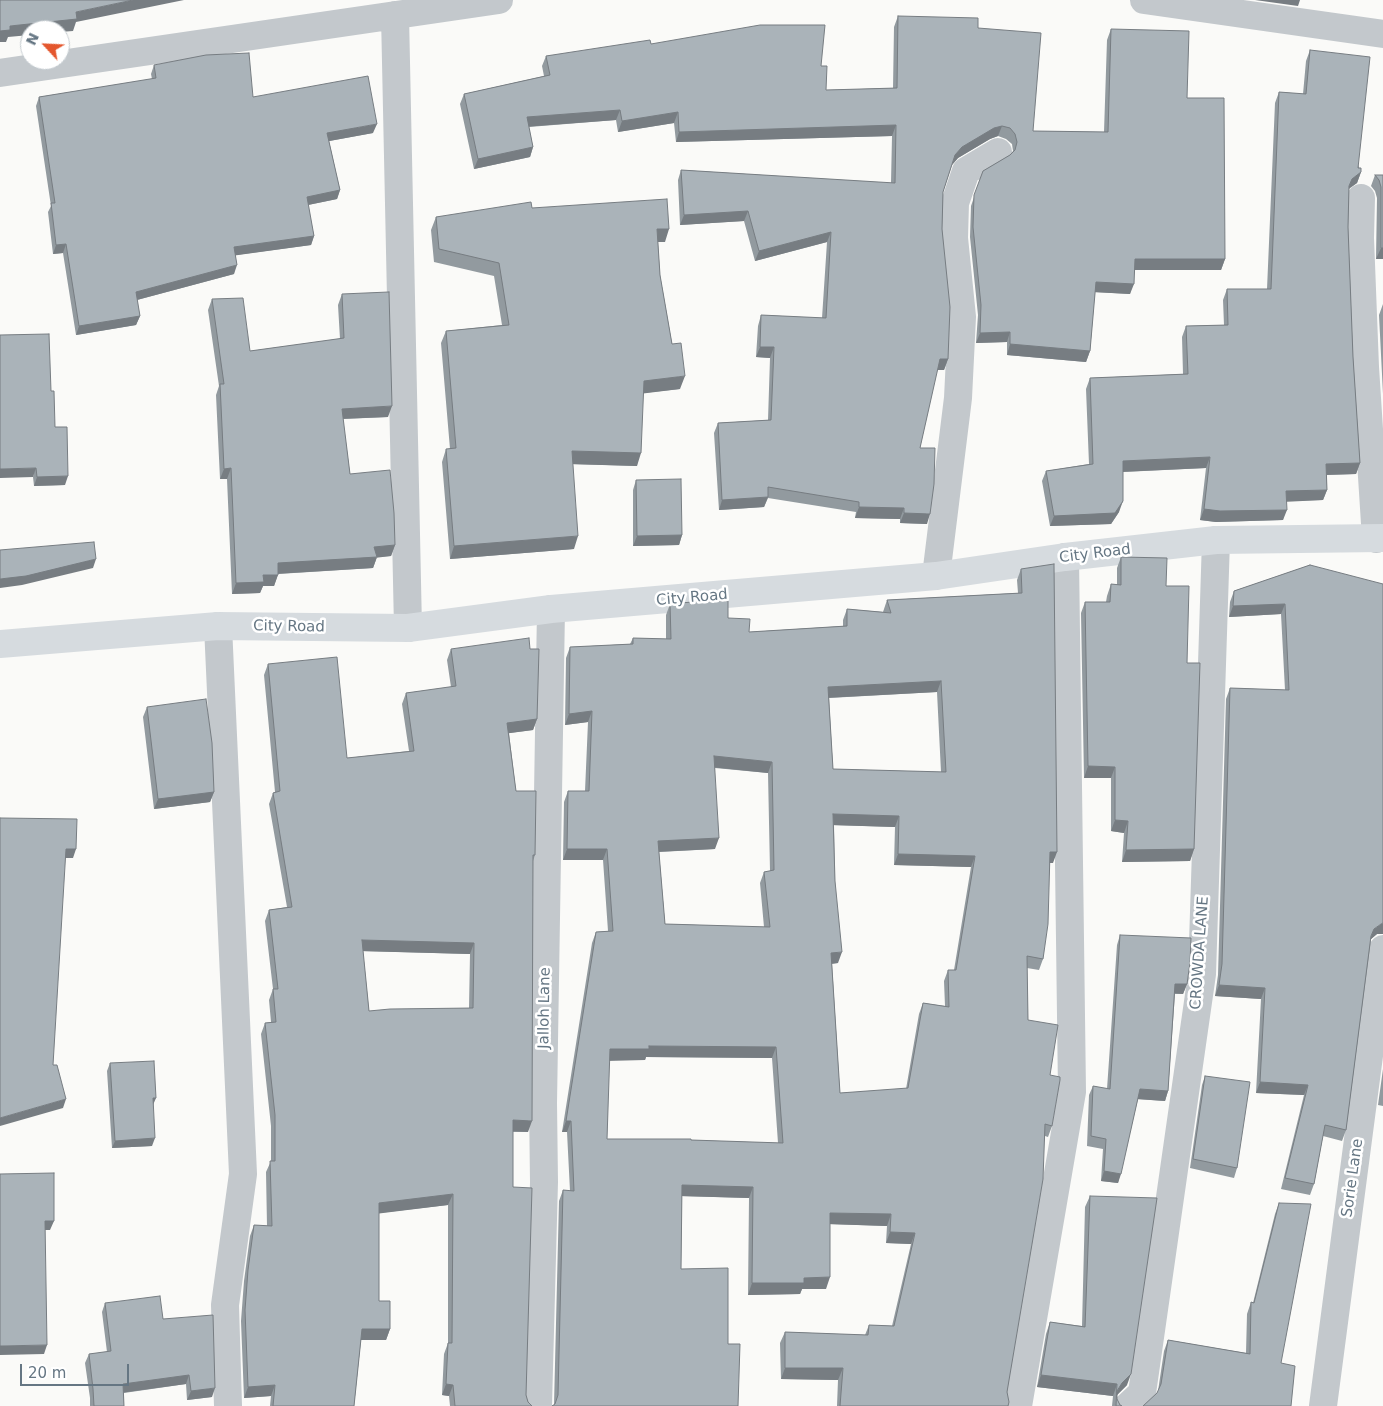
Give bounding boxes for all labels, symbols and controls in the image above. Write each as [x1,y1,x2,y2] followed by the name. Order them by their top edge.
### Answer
[20,20,70,70] north arrow
[23,30,42,48] text: N
[1058,541,1132,567] street label: City Road
[655,586,729,610] street label: City Road
[253,617,325,637] street label: City Road
[1187,896,1213,1010] street label: CROWDA LANE
[535,967,555,1049] street label: Jalloh Lane
[1339,1137,1367,1219] street label: Sorie Lane
[22,1354,131,1386] scale bar
[28,1364,66,1382] text: 20 m

